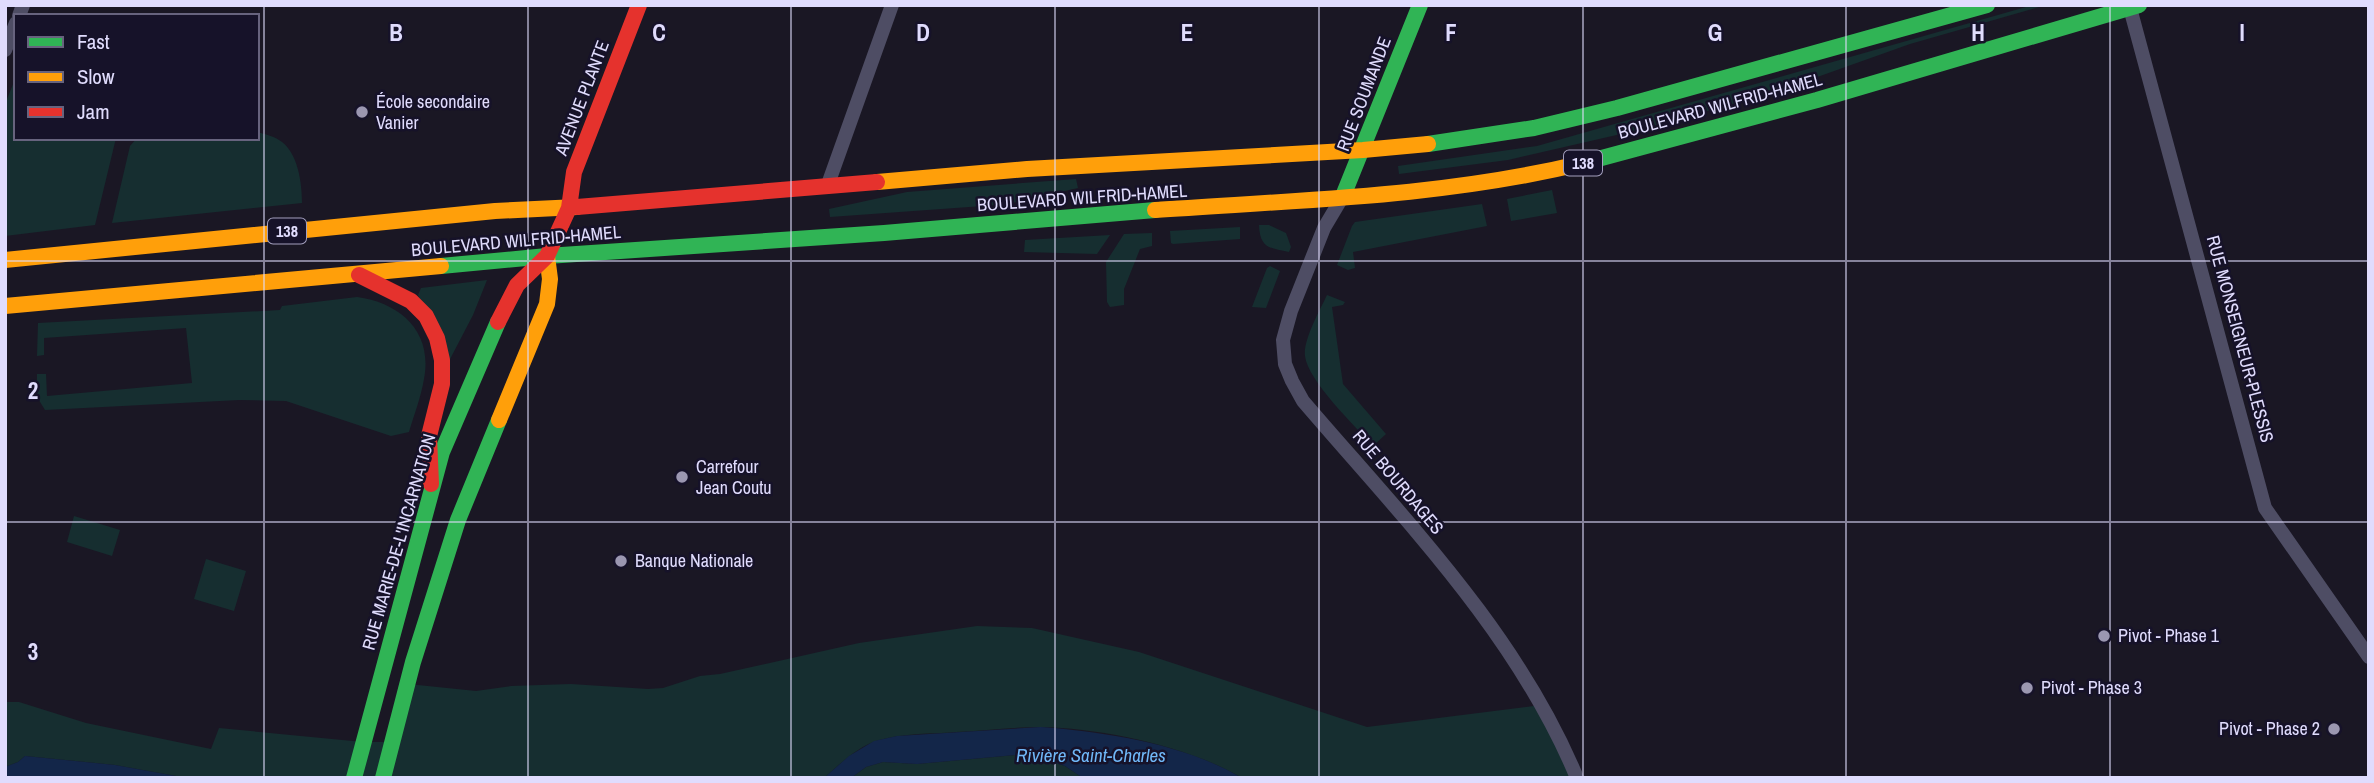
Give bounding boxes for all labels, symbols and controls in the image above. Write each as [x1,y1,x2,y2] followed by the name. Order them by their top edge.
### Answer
[14,14,259,140] legend
[389,17,403,48] text: B
[652,17,666,48] text: C
[916,17,930,48] text: D
[1181,17,1193,48] text: E
[1445,17,1457,48] text: F
[1708,17,1722,48] text: G
[1971,17,1985,48] text: H
[2239,17,2245,48] text: I
[77,27,110,56] text: Fast
[1330,33,1397,155] street label: RUE SOUMANDE
[548,37,615,160] street label: AVENUE PLANTE
[77,62,115,91] text: Slow
[1615,66,1825,145] street label: BOULEVARD WILFRID-HAMEL
[376,89,490,135] place label: École secondaire Vanier
[77,97,110,126] text: Jam
[354,104,370,120] marker: École secondaire Vanier
[1564,150,1602,176] road number: 138
[976,178,1188,217] street label: BOULEVARD WILFRID-HAMEL
[268,218,306,244] road number: 138
[410,219,622,262] street label: BOULEVARD WILFRID-HAMEL
[2201,233,2280,445] street label: RUE MONSEIGNEUR-PLESSIS
[28,375,38,406] text: 2
[1347,424,1450,539] street label: RUE BOURDAGES
[356,431,441,653] street label: RUE MARIE-DE-L'INCARNATION
[696,454,772,500] place label: Carrefour Jean Coutu
[674,469,690,485] marker: Carrefour Jean Coutu
[635,548,753,573] place label: Banque Nationale
[613,553,629,569] marker: Banque Nationale
[2118,623,2220,648] place label: Pivot - Phase 1
[2096,628,2112,644] marker: Pivot - Phase 1
[28,636,38,667] text: 3
[2041,675,2142,700] place label: Pivot - Phase 3
[2019,680,2035,696] marker: Pivot - Phase 3
[2219,716,2320,741] place label: Pivot - Phase 2
[2326,721,2342,737] marker: Pivot - Phase 2
[1016,742,1166,768] water label: Rivière Saint-Charles

